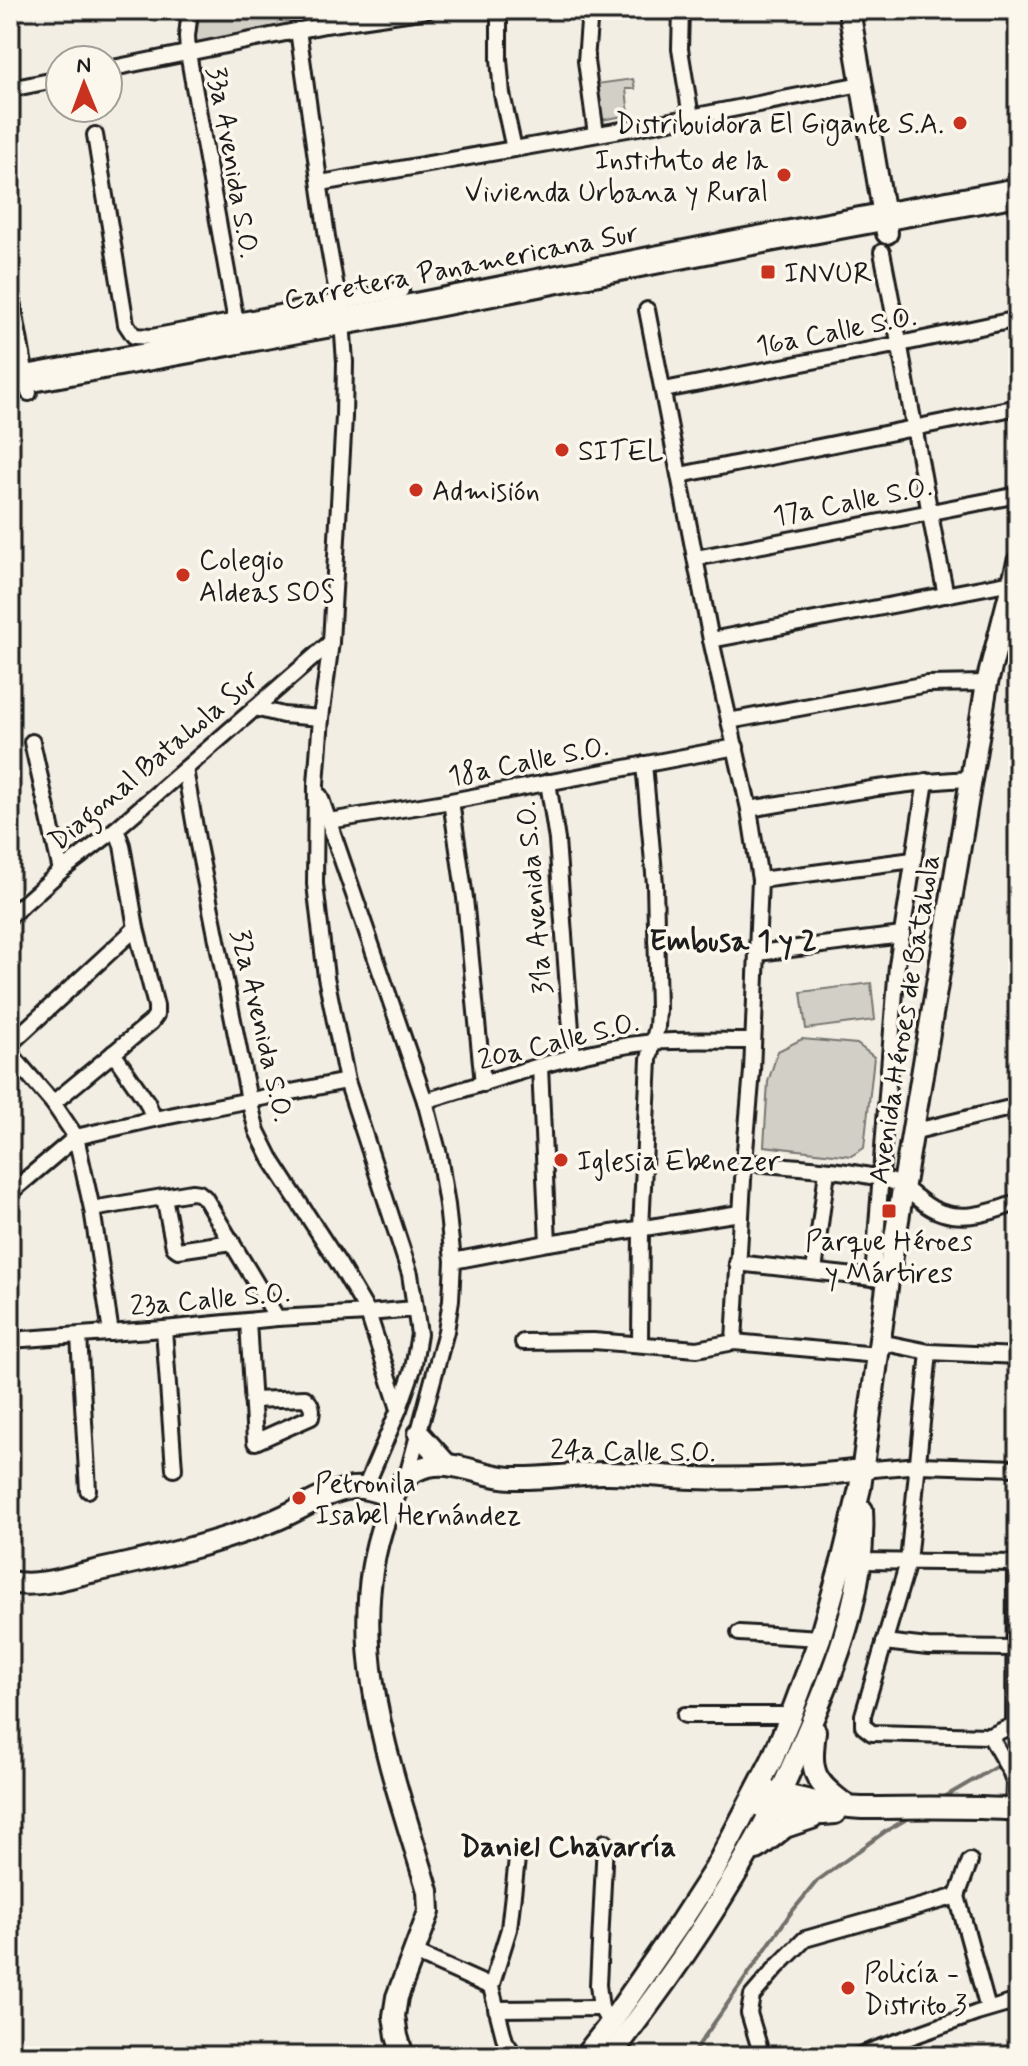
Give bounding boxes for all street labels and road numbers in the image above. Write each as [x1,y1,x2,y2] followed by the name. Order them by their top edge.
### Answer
[196,64,267,261] street label: 33a Avenida S.O.
[281,215,642,320] street label: Carretera Panamericana Sur
[753,299,920,366] street label: 16a Calle S.O.
[770,469,935,536] street label: 17a Calle S.O.
[42,661,270,862] street label: Diagonal Batahola Sur
[445,729,612,796] street label: 18a Calle S.O.
[509,800,562,996] street label: 31a Avenida S.O.
[861,852,950,1187] street label: Avenida Héroes de Batahola
[220,926,301,1126] street label: 32a Avenida S.O.
[474,1005,643,1080] street label: 20a Calle S.O.
[129,1275,292,1326] street label: 23a Calle S.O.
[550,1433,716,1472] street label: 24a Calle S.O.

